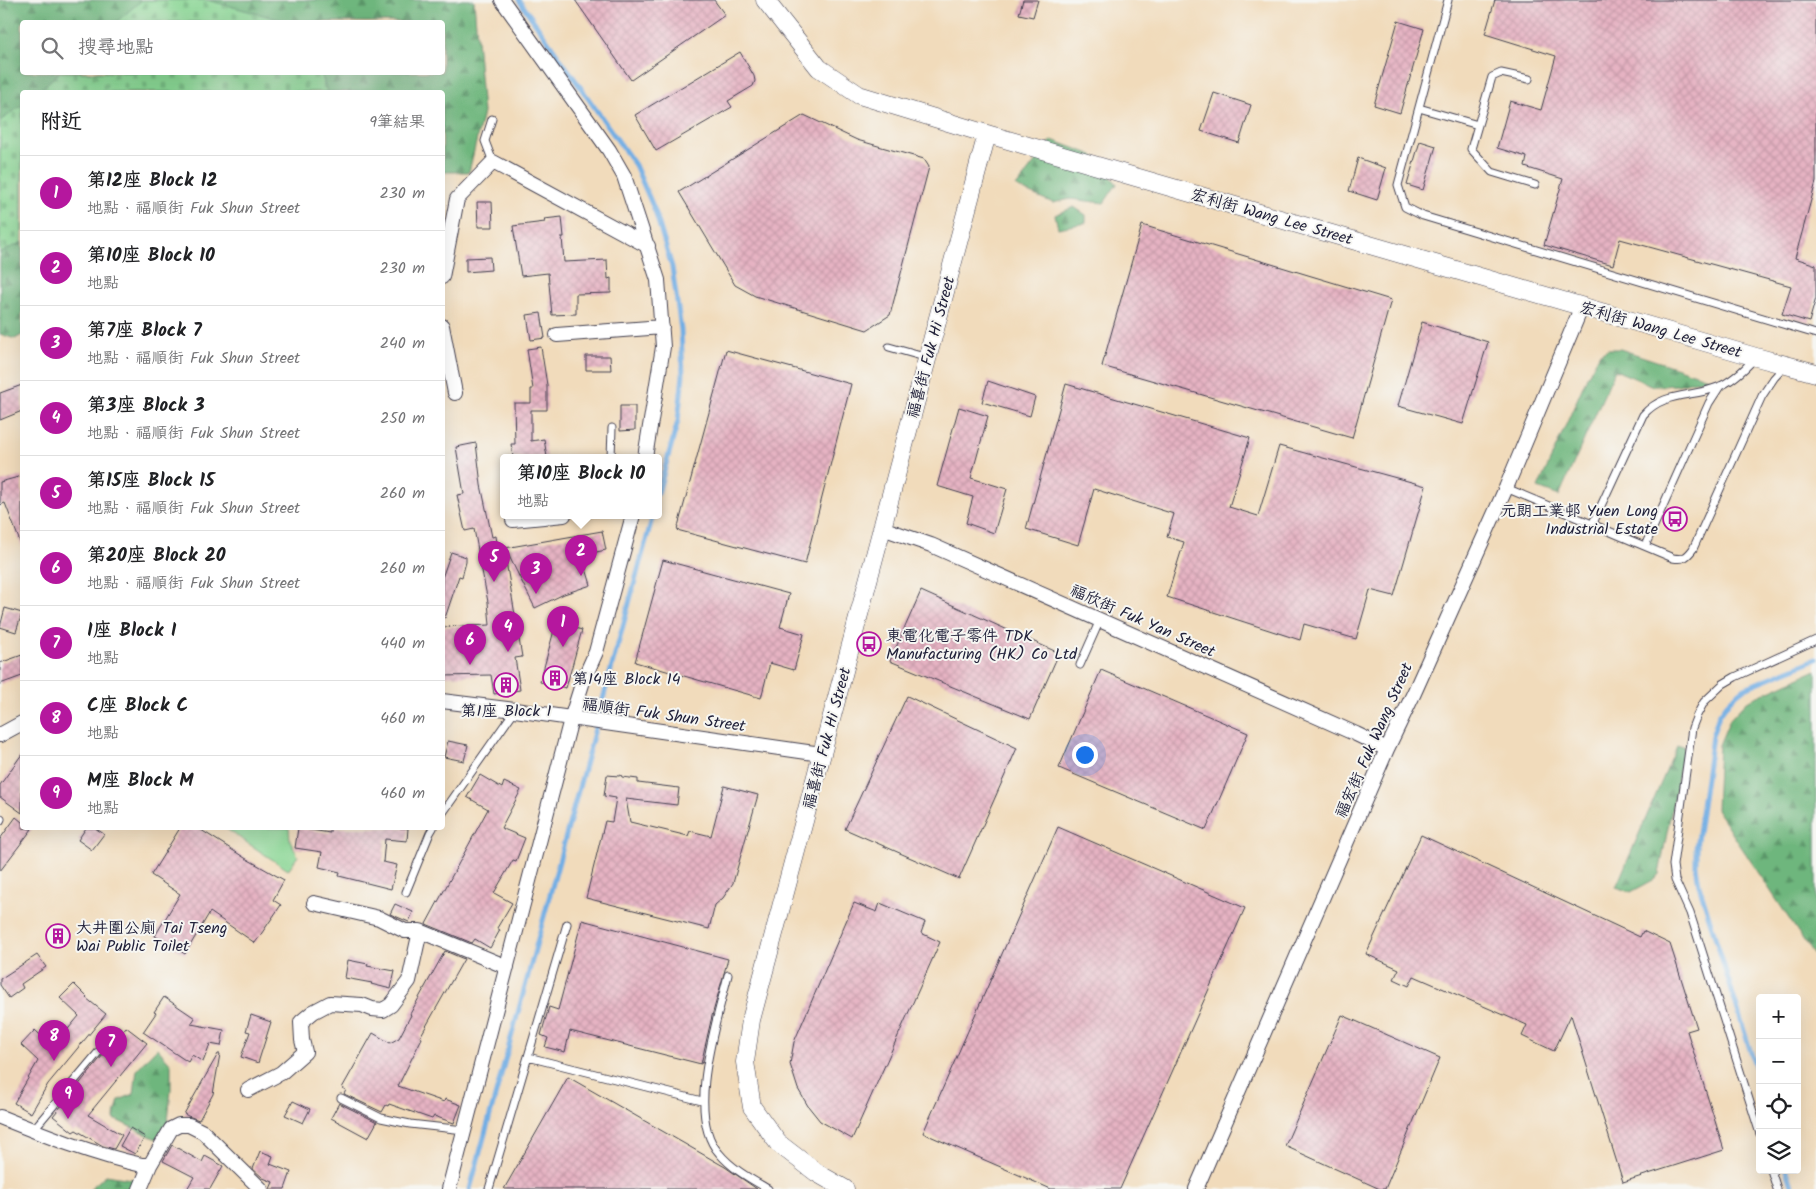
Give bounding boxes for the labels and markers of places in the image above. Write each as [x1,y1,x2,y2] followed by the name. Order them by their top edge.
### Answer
[1500,499,1658,542] place label: 元朗工業邨 Yuen Long Industrial Estate
[1662,506,1688,532] bus stop icon: 元朗工業邨 Yuen Long Industrial Estate
[565,535,597,576] pin: 2
[478,541,510,582] pin: 5
[520,553,552,594] pin: 3
[547,606,579,647] pin: 1
[492,611,524,652] pin: 4
[454,624,486,665] pin: 6
[886,624,1078,667] place label: 東電化電子零件 TDK Manufacturing (HK) Co Ltd
[856,631,882,657] bus stop icon: 東電化電子零件 TDK Manufacturing (HK) Co Ltd
[542,665,568,691] building icon: 第14座 Block 14
[572,667,681,692] place label: 第14座 Block 14
[493,672,519,698] building icon: 第1座 Block 1
[461,699,551,724] place label: 第1座 Block 1
[76,916,227,959] place label: 大井圍公廁 Tai Tseng Wai Public Toilet
[45,923,71,949] building icon: 大井圍公廁 Tai Tseng Wai Public Toilet
[38,1020,70,1061] pin: 8
[95,1026,127,1067] pin: 7
[52,1078,84,1119] pin: 9

